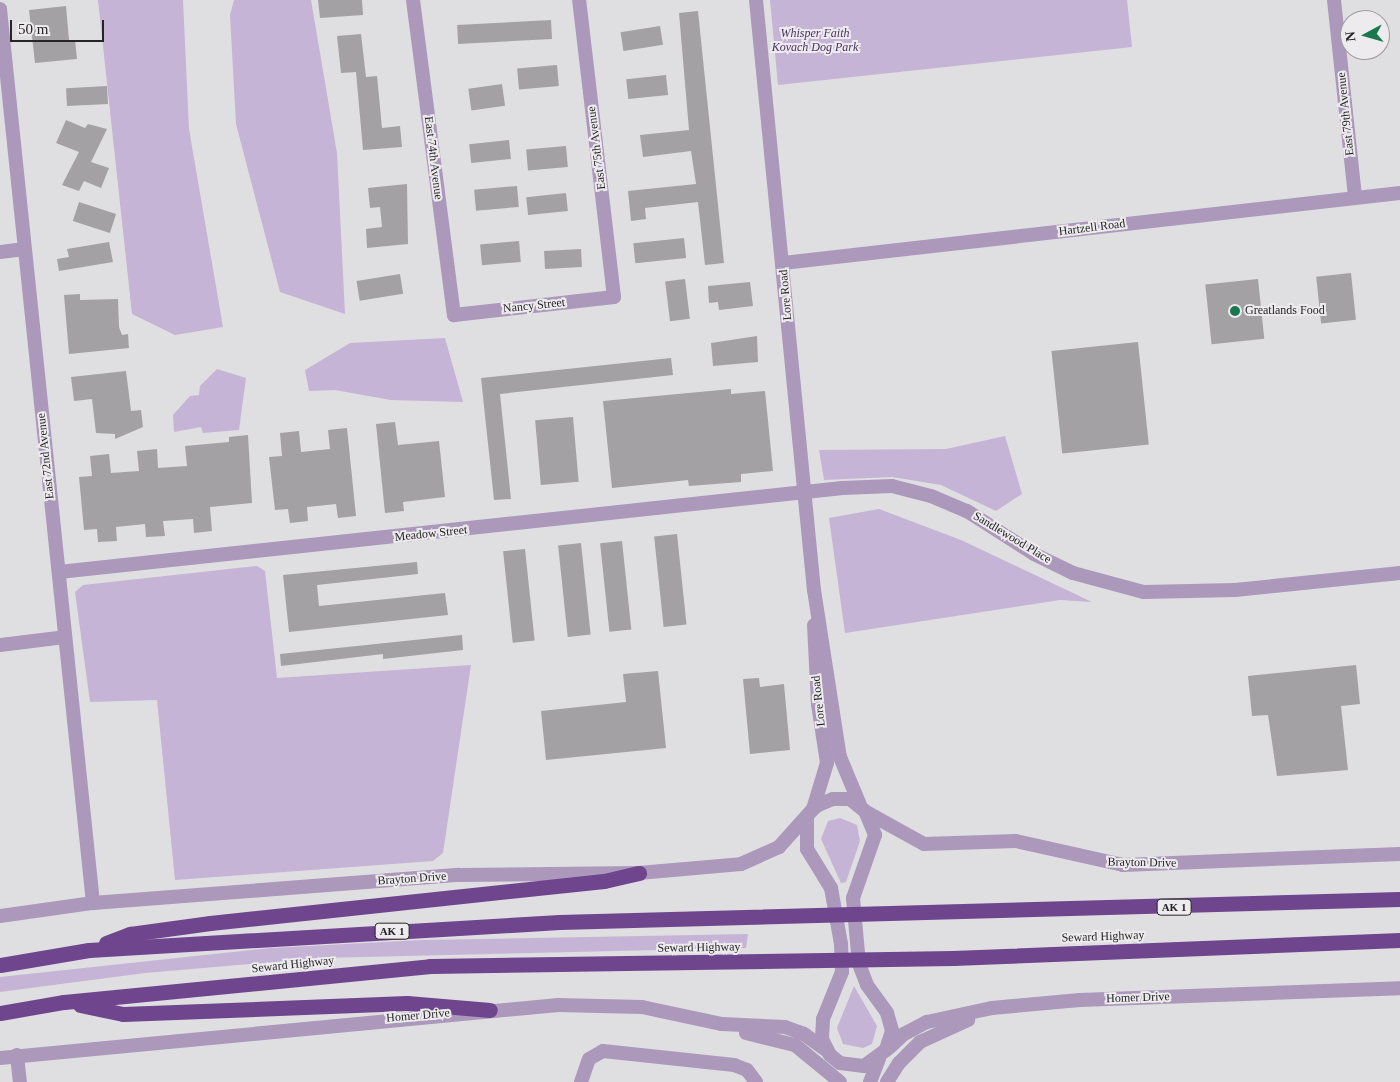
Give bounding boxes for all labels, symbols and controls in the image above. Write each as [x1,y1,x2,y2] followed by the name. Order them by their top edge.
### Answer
[12,10,106,42] scale bar
[1340,10,1390,60] north arrow
[18,21,48,37] text: 50 m
[772,27,858,55] park label: Whisper Faith Kovach Dog Park
[1343,31,1359,42] text: N
[1334,71,1358,157] street label: East 79th Avenue
[585,105,609,191] street label: East 75th Avenue
[421,115,445,201] street label: East 74th Avenue
[1058,217,1126,239] street label: Hartzell Road
[777,269,795,321] street label: Lore Road
[502,296,566,316] street label: Nancy Street
[1245,304,1325,318] place label: Greatlands Food
[1229,305,1241,317] marker: Greatlands Food
[34,412,58,500] street label: East 72nd Avenue
[970,509,1054,567] street label: Sandlewood Place
[394,523,468,545] street label: Meadow Street
[809,675,829,727] street label: Lore Road
[1107,855,1177,871] street label: Brayton Drive
[377,869,447,889] street label: Brayton Drive
[1156,899,1192,916] road number: AK 1
[374,922,410,939] road number: AK 1
[1061,928,1145,946] street label: Seward Highway
[657,940,741,956] street label: Seward Highway
[251,954,335,976] street label: Seward Highway
[1106,990,1170,1006] street label: Homer Drive
[386,1006,450,1026] street label: Homer Drive

